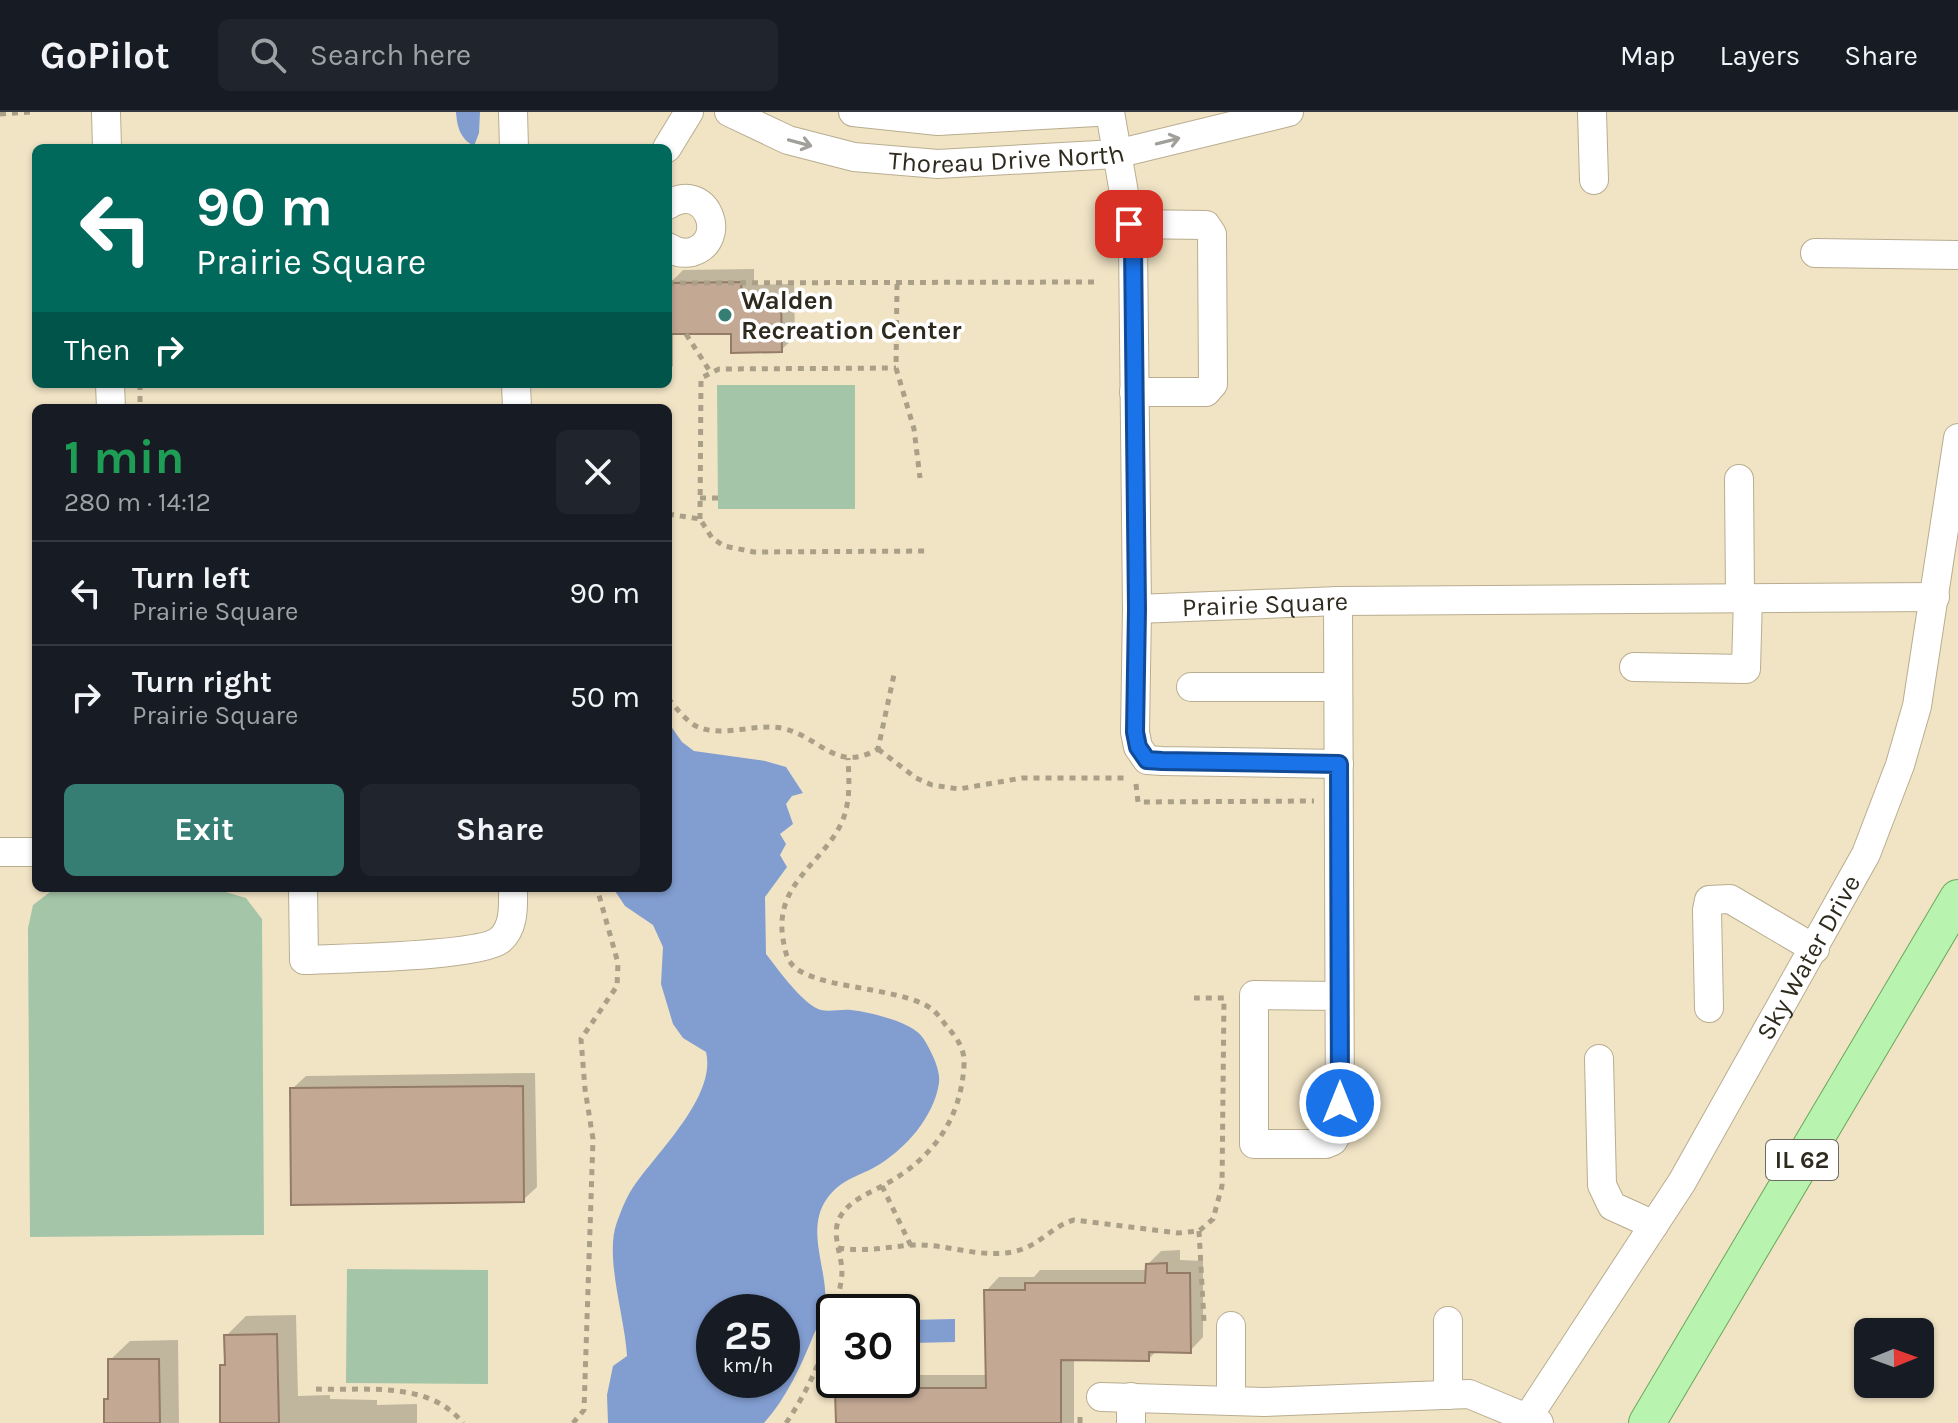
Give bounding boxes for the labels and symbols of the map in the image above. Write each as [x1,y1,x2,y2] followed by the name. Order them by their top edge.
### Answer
[1155,133,1181,148] one-way arrow
[787,136,813,151] one-way arrow
[887,137,1127,180] street label: Thoreau Drive North
[1095,190,1163,258] pin
[741,285,962,346] place label: Walden Recreation Center
[716,306,734,324] marker: Walden Recreation Center
[1181,585,1348,623] street label: Prairie Square
[1749,869,1867,1045] street label: Sky Water Drive
[1298,1061,1382,1145] position arrow
[1766,1140,1838,1180] road number: IL 62
[816,1294,920,1398] speed limit sign: 30
[1854,1318,1934,1398] north arrow

